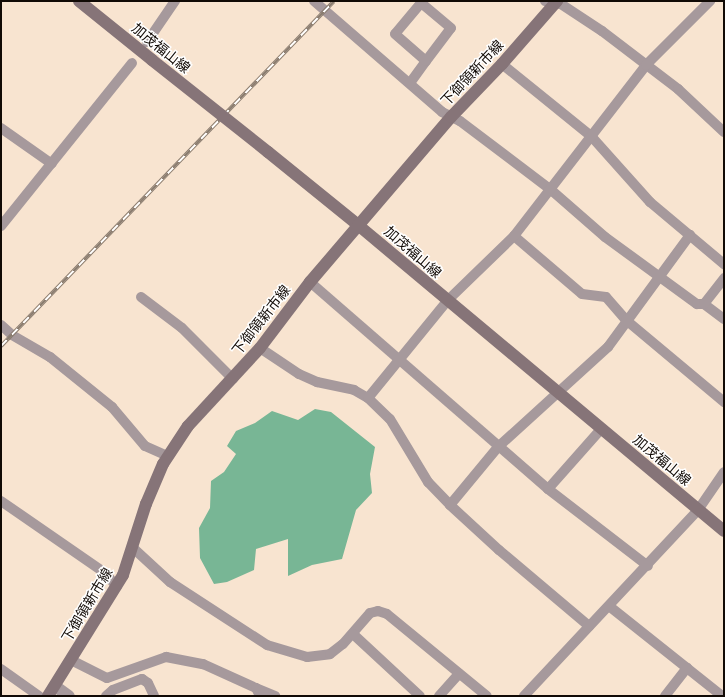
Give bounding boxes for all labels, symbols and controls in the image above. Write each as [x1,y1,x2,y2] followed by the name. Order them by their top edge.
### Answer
[129,19,193,77] street label: 加茂福山線
[437,37,507,109] street label: 下御領新市線
[381,223,445,281] street label: 加茂福山線
[229,282,293,358] street label: 下御領新市線
[630,431,694,489] street label: 加茂福山線
[58,565,116,645] street label: 下御領新市線

